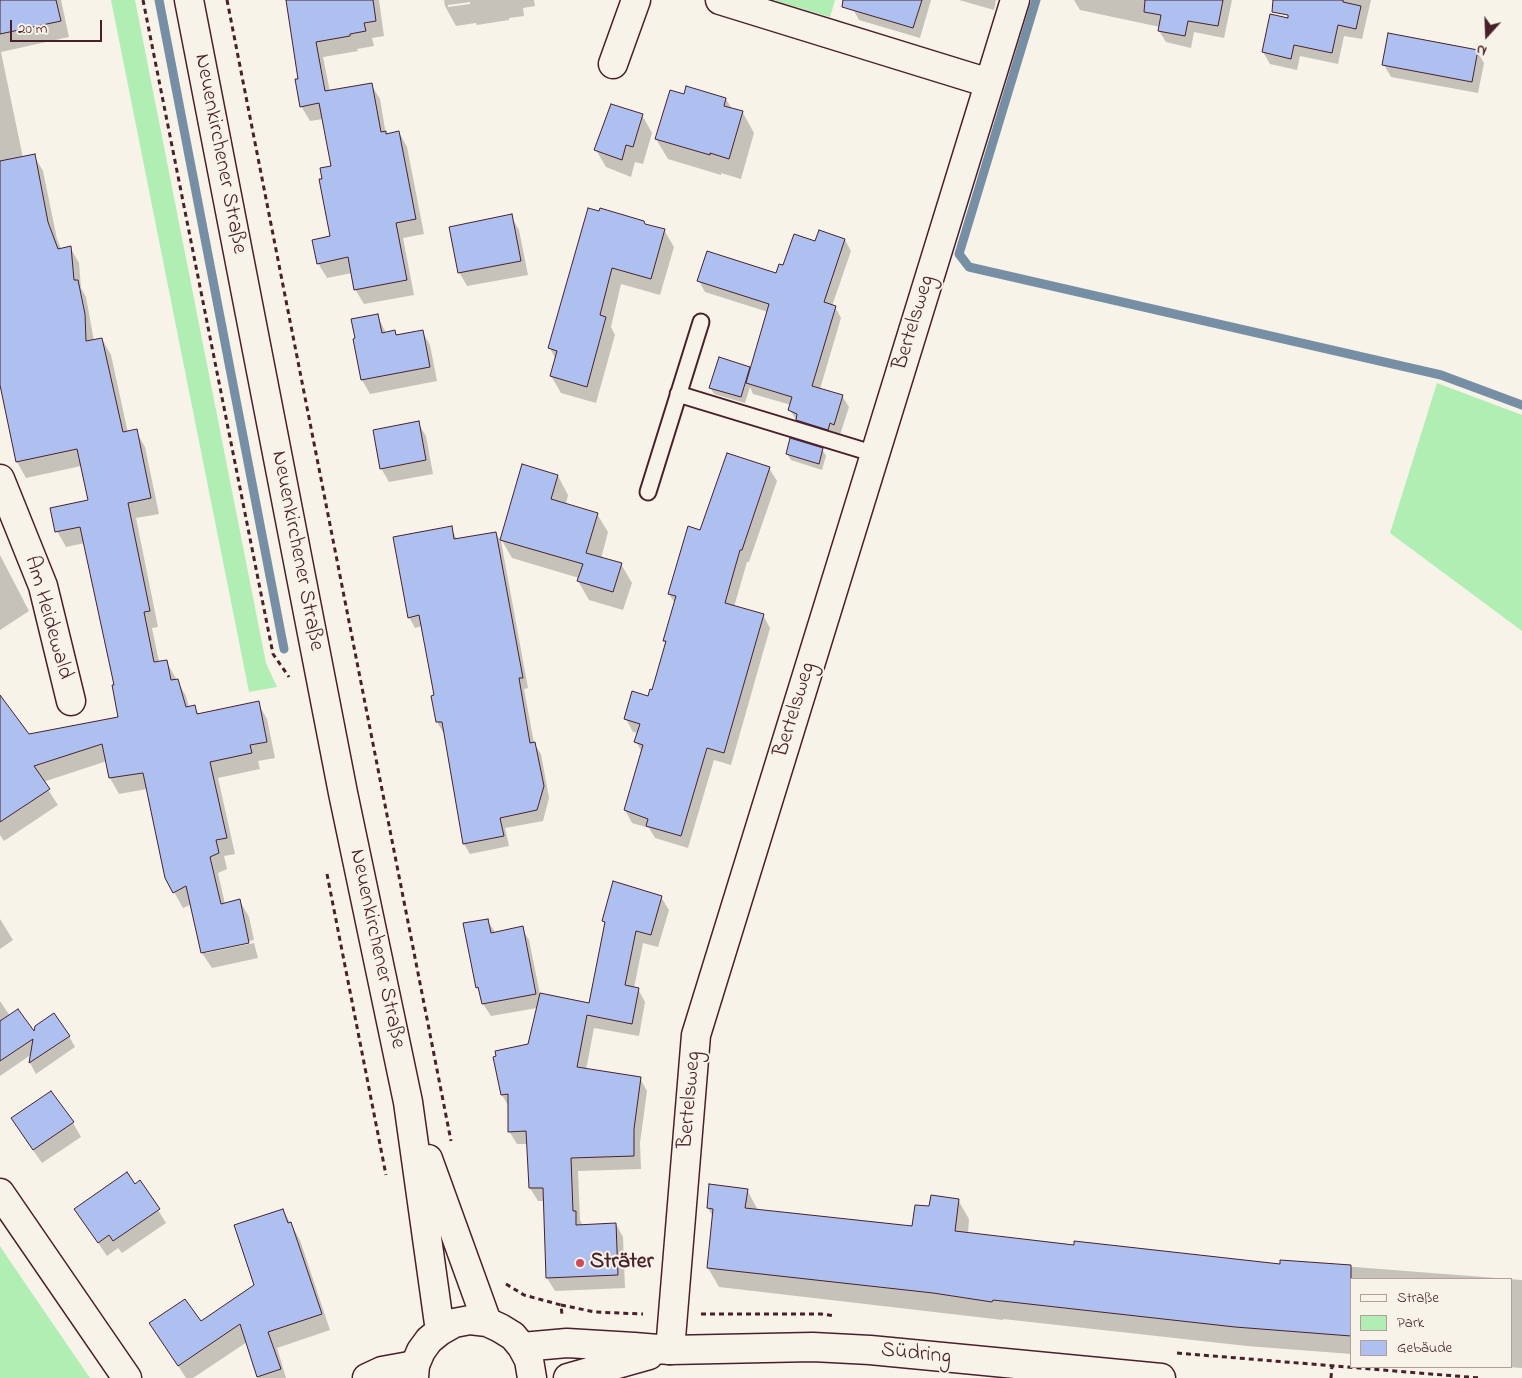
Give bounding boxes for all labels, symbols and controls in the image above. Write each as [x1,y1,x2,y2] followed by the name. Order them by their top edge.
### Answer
[12,10,105,42] scale bar
[1462,10,1512,60] north arrow
[18,18,47,40] text: 20 m
[1474,38,1490,61] text: N
[187,52,251,256] street label: Neuenkirchener Straße
[888,272,942,374] street label: Bertelsweg
[264,449,328,653] street label: Neuenkirchener Straße
[17,553,77,683] street label: Am Heidewald
[769,659,823,761] street label: Bertelsweg
[342,847,410,1051] street label: Neuenkirchener Straße
[674,1050,708,1150] street label: Bertelsweg
[590,1250,654,1276] place label: Sträter
[574,1257,586,1269] marker: Sträter
[1350,1278,1512,1368] legend
[1397,1287,1439,1309] text: Straße
[1397,1312,1424,1334] text: Park
[1397,1337,1452,1359] text: Gebäude
[880,1338,952,1372] street label: Südring

